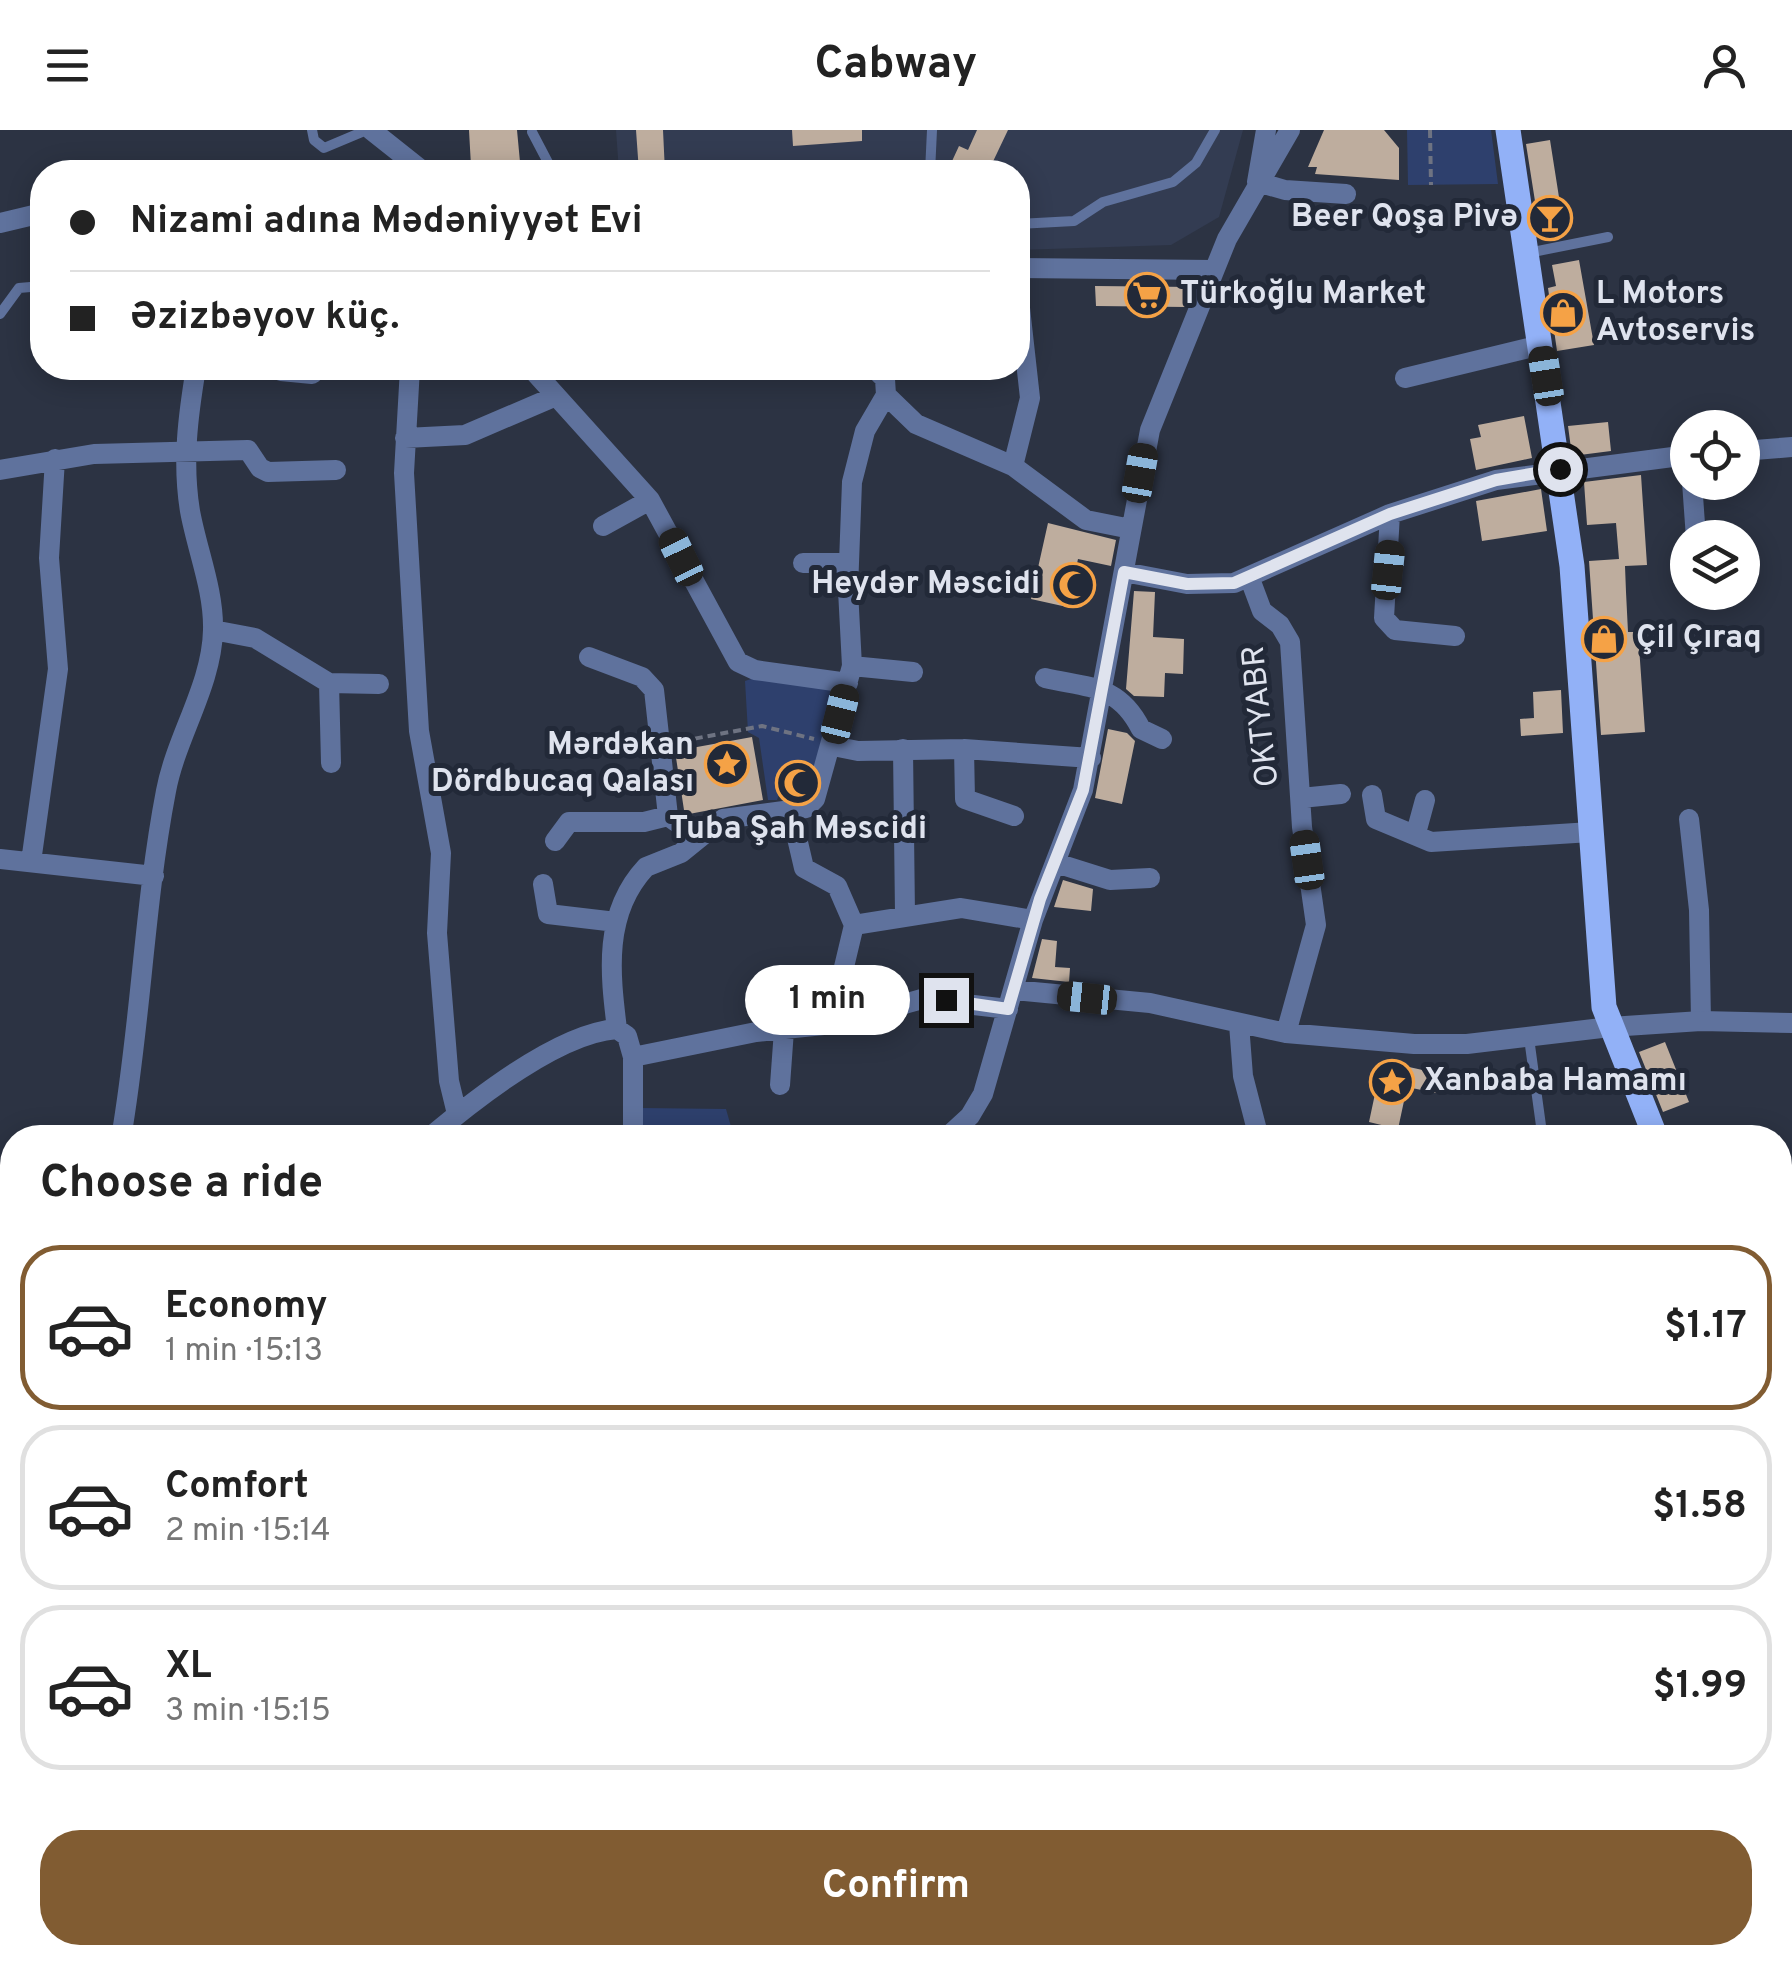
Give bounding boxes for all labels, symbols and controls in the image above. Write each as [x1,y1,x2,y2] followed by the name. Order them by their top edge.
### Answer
[815,37,977,94] text: Cabway
[40,38,95,93] icon: menu
[1697,38,1752,93] icon: person
[1527,195,1573,241] bar icon: Beer Qoşa Pivə
[130,198,643,247] text: Nizami adına Mədəniyyət Evi
[1291,198,1518,238] place label: Beer Qoşa Pivə
[1124,272,1170,318] supermarket icon: Türkoğlu Market
[1180,275,1426,315] place label: Türkoğlu Market
[1596,275,1755,352] place label: L Motors Avtoservis
[1540,290,1586,336] shop icon: L Motors Avtoservis
[130,294,399,343] text: Əzizbəyov küç.
[1526,344,1566,408] car
[1670,410,1760,610] map controls
[1670,410,1760,500] button: locate
[1120,441,1160,505] car
[1538,447,1583,492] route start
[1670,520,1760,610] button: layers
[654,523,708,591] car
[1370,539,1406,601] car
[1050,562,1096,608] mosque icon: Heydər Məscidi
[811,565,1040,605] place label: Heydər Məscidi
[1581,616,1627,662] shop icon: Çil Çıraq
[1636,619,1762,659] place label: Çil Çıraq
[1235,643,1289,789] street label: OKTYABR
[818,681,862,747] car
[431,726,694,803] place label: Mərdəkan Dördbucaq Qalası
[704,741,750,787] place icon: Mərdəkan Dördbucaq Qalası
[775,760,821,806] mosque icon: Tuba Şah Məscidi
[669,810,927,850] place label: Tuba Şah Məscidi
[1288,828,1326,892] car
[746,965,911,1035] callout: 1 min
[924,978,969,1023] route end
[789,980,866,1020] text: 1 min
[1056,980,1118,1016] car
[1369,1059,1415,1105] place icon: Xanbaba Hamamı
[1424,1062,1687,1102] place label: Xanbaba Hamamı
[40,1156,323,1213] text: Choose a ride
[45,1283,135,1373] icon: car
[165,1283,327,1332] text: Economy
[1664,1303,1747,1352] text: $1.17
[165,1332,323,1372] text: 1 min · 15:13
[45,1463,135,1553] icon: car
[165,1463,309,1512] text: Comfort
[1652,1483,1747,1532] text: $1.58
[165,1512,331,1552] text: 2 min · 15:14
[45,1643,135,1733] icon: car
[165,1643,212,1692] text: XL
[1653,1663,1747,1712] text: $1.99
[165,1692,331,1732] text: 3 min · 15:15
[40,1830,1752,1945] button: Confirm

